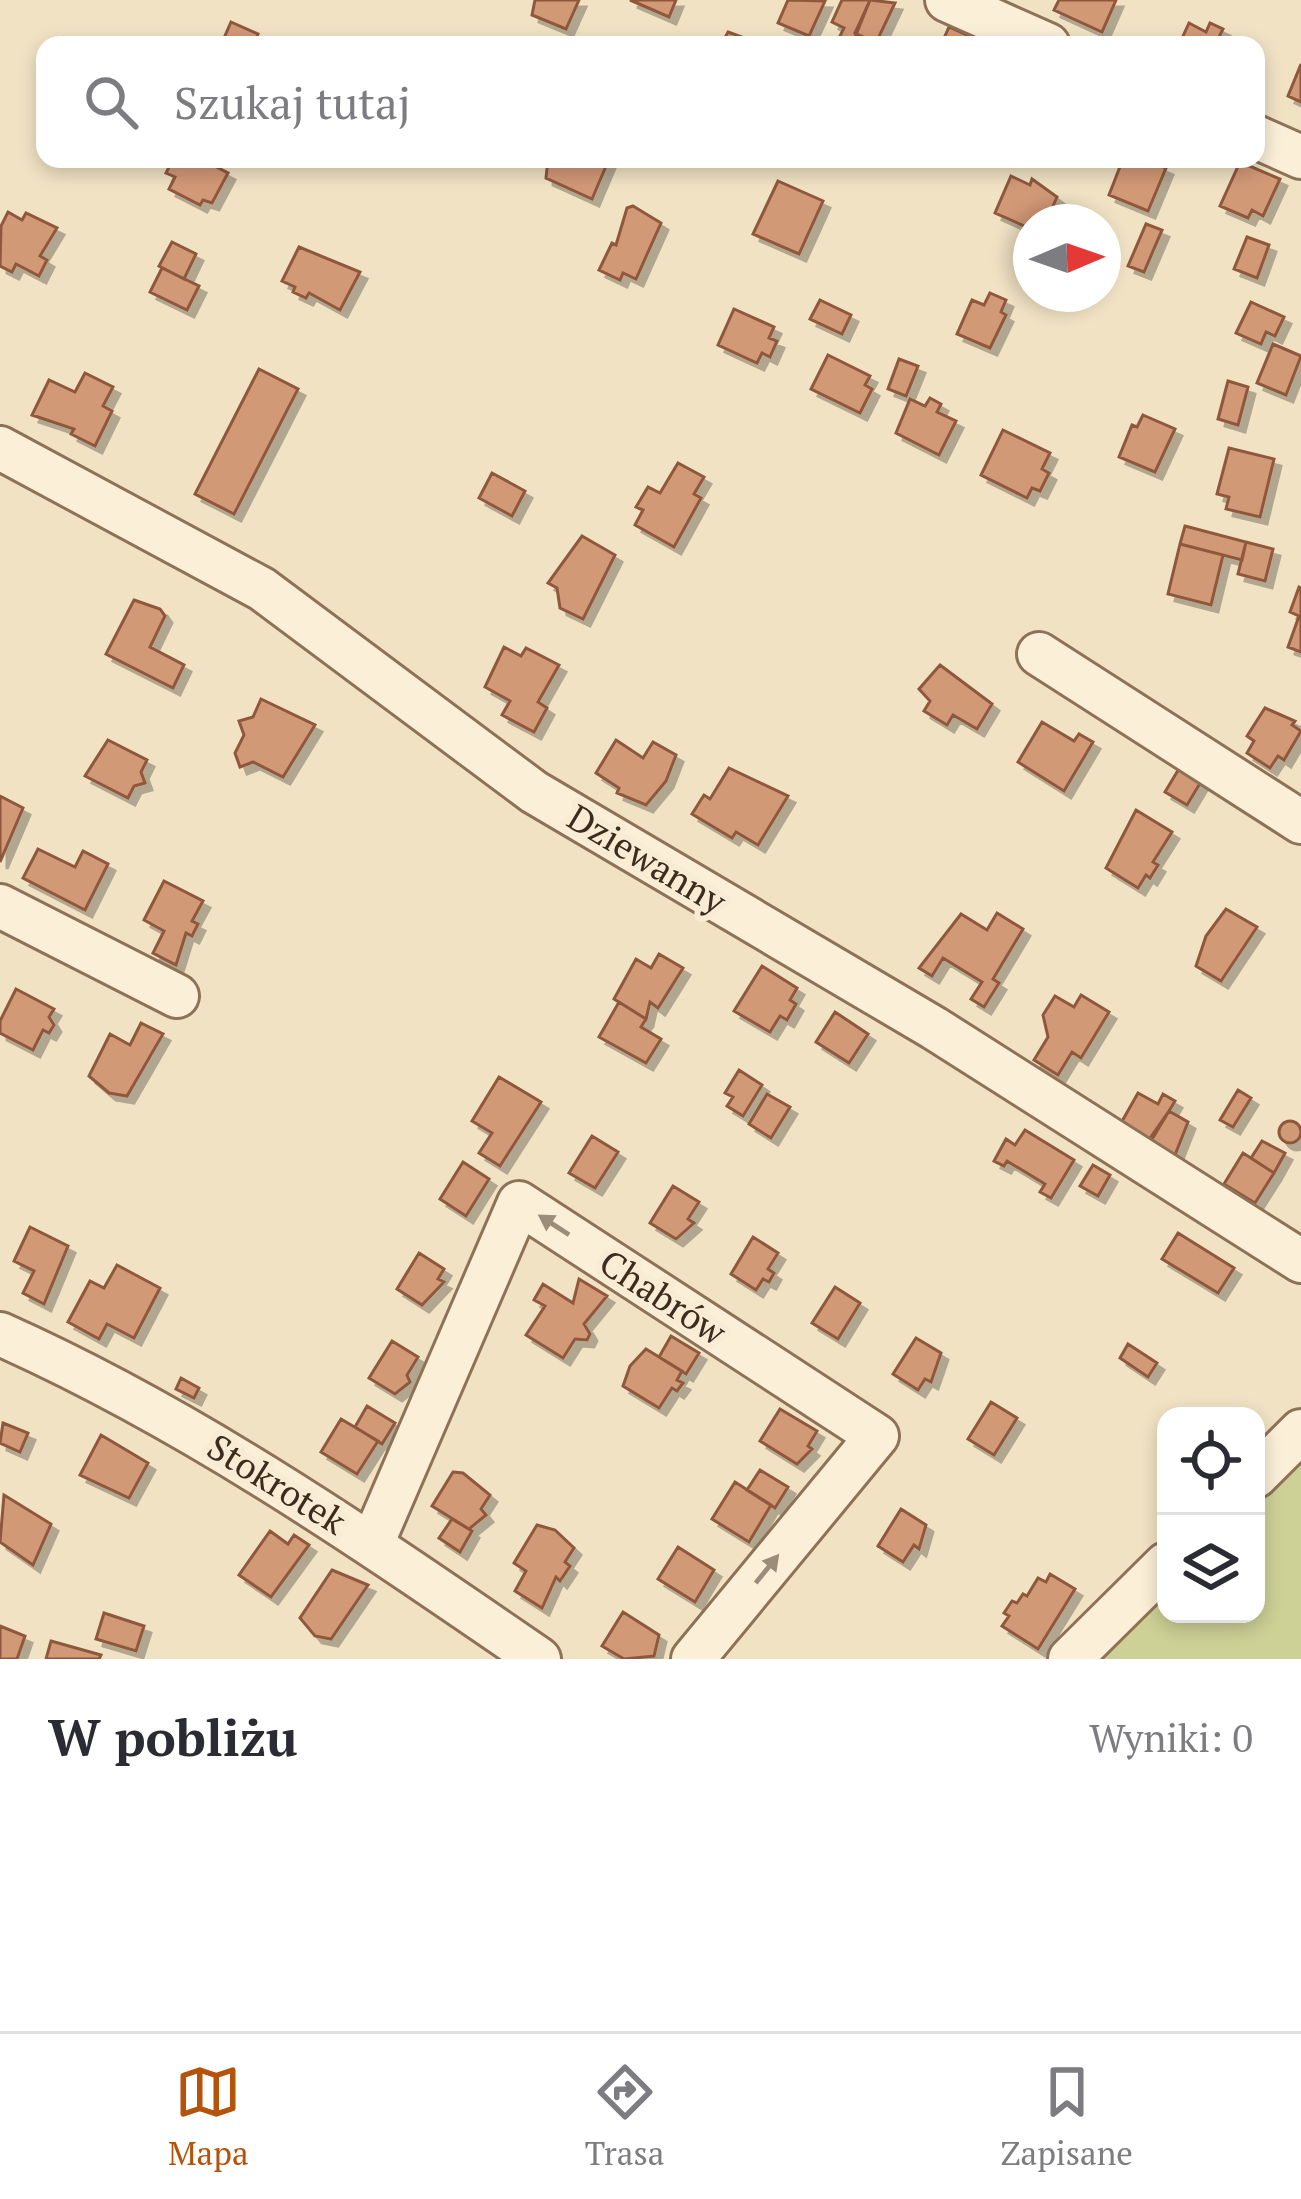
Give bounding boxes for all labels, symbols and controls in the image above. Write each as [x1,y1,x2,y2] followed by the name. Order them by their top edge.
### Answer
[36,36,1265,168] search box
[78,69,144,135] icon: search
[174,72,411,132] text: Szukaj tutaj
[1013,204,1121,312] north arrow
[559,793,736,925] street label: Dziewanny
[537,1214,570,1236] one-way arrow
[591,1238,736,1355] street label: Chabrów
[1157,1407,1265,1623] map controls
[1157,1407,1265,1515] button: locate
[199,1423,356,1545] street label: Stokrotek
[1157,1515,1265,1623] button: layers
[754,1554,780,1584] one-way arrow
[48,1703,298,1771] text: W pobliżu
[1089,1711,1253,1763] text: Wyniki: 0
[168,2059,249,2174] tab: Mapa
[585,2059,664,2174] tab: Trasa
[1000,2059,1133,2174] tab: Zapisane

